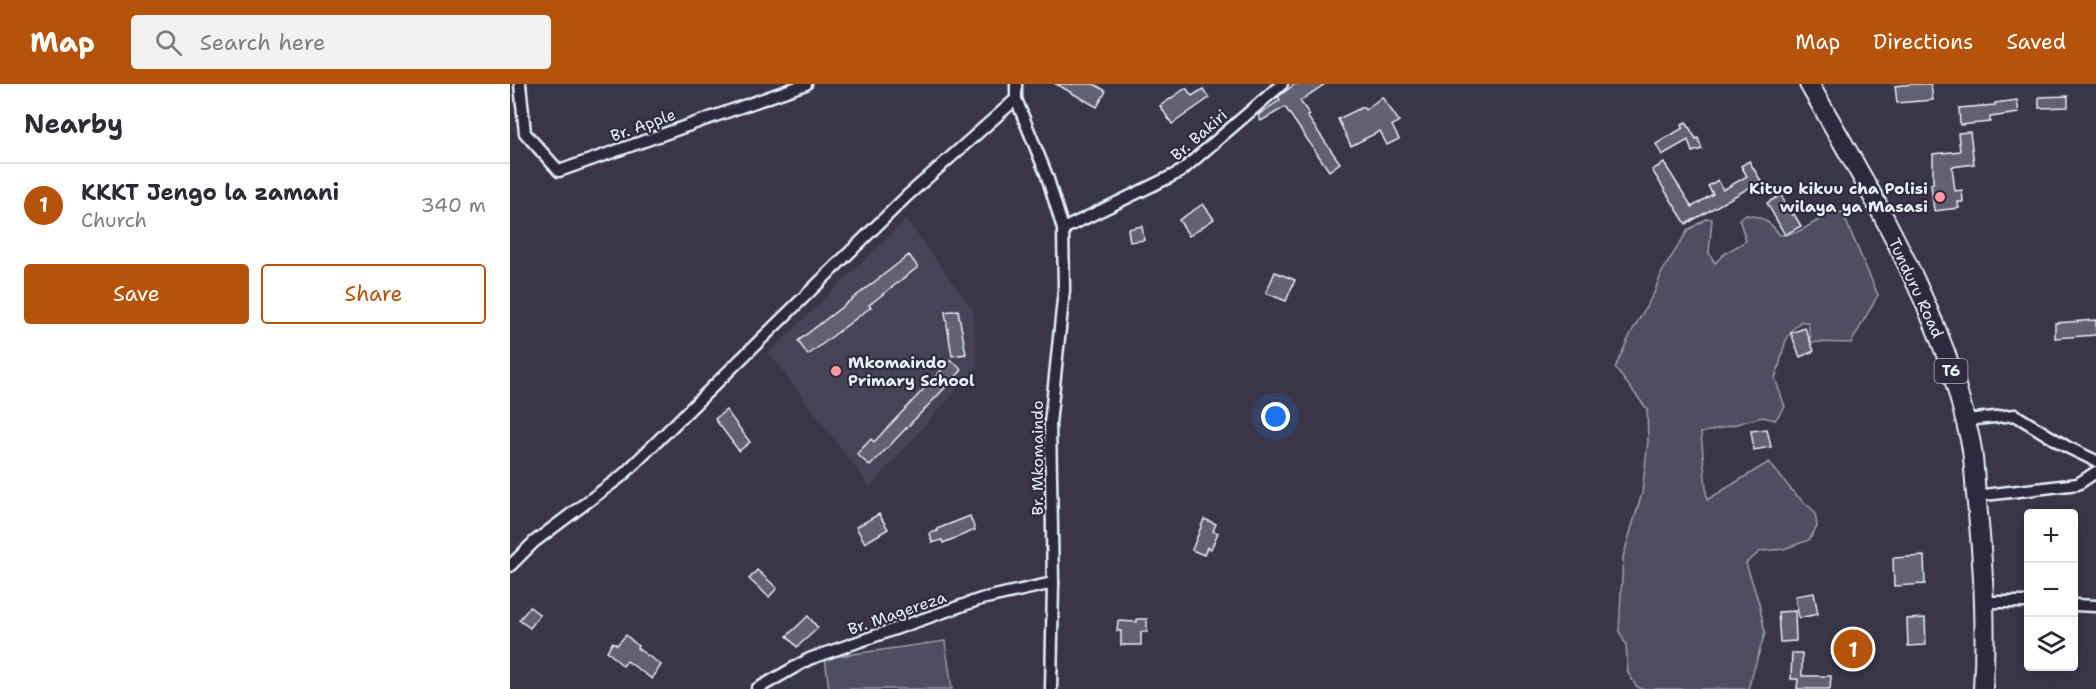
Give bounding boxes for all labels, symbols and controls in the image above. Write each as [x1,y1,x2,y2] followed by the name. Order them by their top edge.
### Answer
[131,15,551,69] search box
[30,23,95,61] text: Map
[152,26,185,59] icon: search
[200,28,325,57] text: Search here
[1795,28,1840,56] text: Map
[1873,28,1973,56] text: Directions
[2006,28,2066,56] text: Saved
[608,104,678,146] street label: Br. Apple
[1166,105,1232,165] street label: Br. Bakiri
[24,106,123,141] text: Nearby
[81,178,339,207] text: KKKT Jengo la zamani
[1749,178,1928,217] place label: Kituo kikuu cha Polisi wilaya ya Masasi
[1933,190,1947,204] marker: Kituo kikuu cha Polisi wilaya ya Masasi
[39,192,48,218] text: 1
[421,192,486,218] text: 340 m
[81,207,147,233] text: Church
[1884,235,1948,341] street label: Tunduru Road
[24,264,249,324] button: Save
[261,264,486,324] button: Share
[848,352,975,391] place label: Mkomaindo Primary School
[1934,359,1968,383] road number: T6
[829,364,843,378] marker: Mkomaindo Primary School
[1027,400,1048,516] street label: Br. Mkomaindo
[1261,402,1290,431] your location
[2024,509,2078,671] map controls
[2024,509,2078,563] button: +
[2024,563,2078,617] button: −
[845,586,949,640] street label: Br. Magereza
[2024,617,2078,671] button: layers
[1834,626,1872,672] pin: 1

